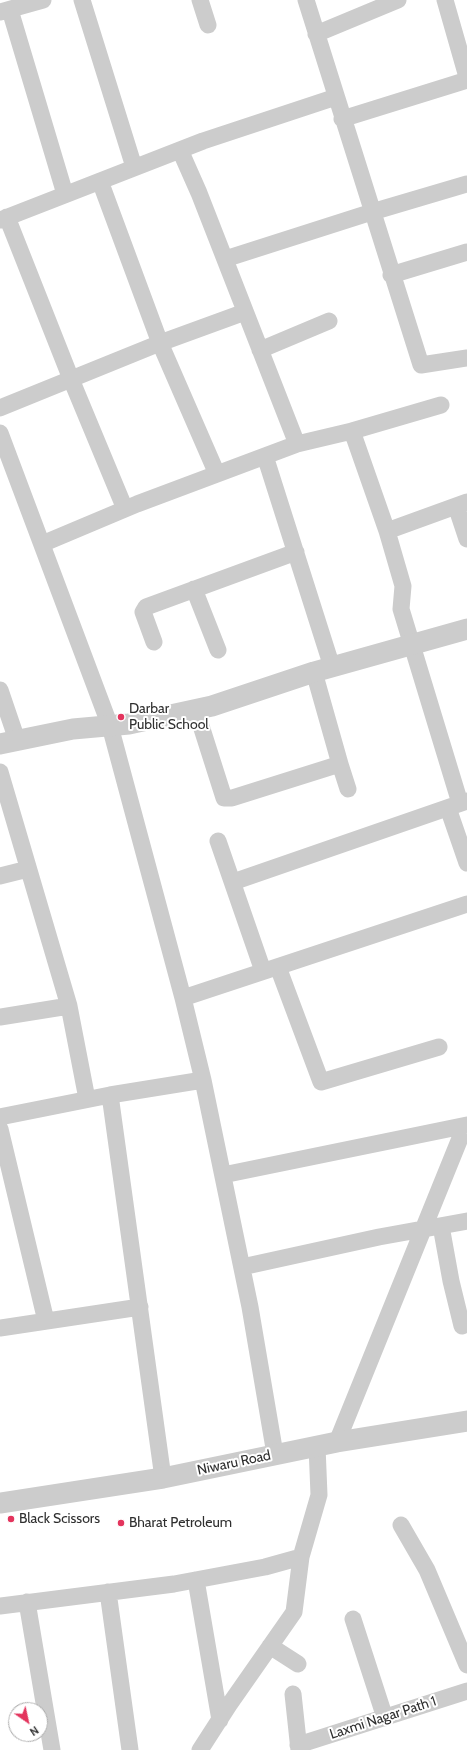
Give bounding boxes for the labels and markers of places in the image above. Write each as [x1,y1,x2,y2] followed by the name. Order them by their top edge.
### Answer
[129,701,209,734] place label: Darbar Public School
[116,712,126,722] marker: Darbar Public School
[19,1511,100,1527] place label: Black Scissors
[6,1514,16,1524] marker: Black Scissors
[129,1515,232,1531] place label: Bharat Petroleum
[116,1518,126,1528] marker: Bharat Petroleum

